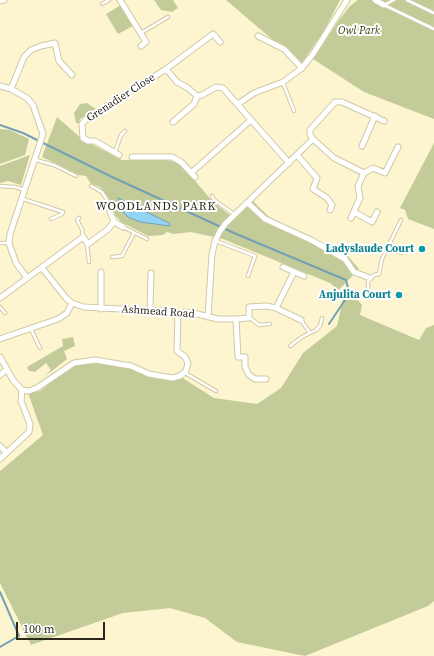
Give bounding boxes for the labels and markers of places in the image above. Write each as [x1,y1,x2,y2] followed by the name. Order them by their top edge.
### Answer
[326,242,414,256] place label: Ladyslaude Court
[417,244,427,254] marker: Ladyslaude Court
[319,288,391,302] place label: Anjulita Court
[394,290,404,300] marker: Anjulita Court

